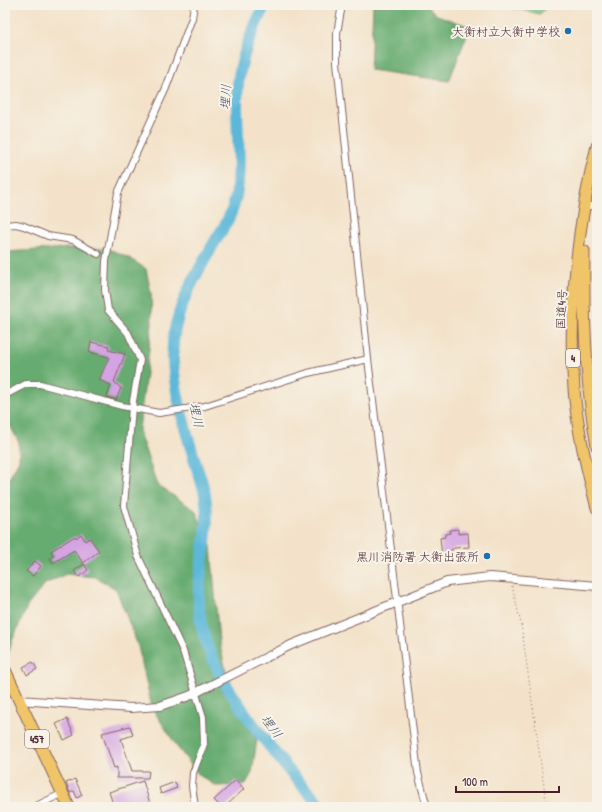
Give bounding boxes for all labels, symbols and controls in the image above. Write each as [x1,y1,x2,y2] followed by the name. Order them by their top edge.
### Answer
[452,23,560,40] place label: 大衡村立大衡中学校
[563,26,573,36] marker: 大衡村立大衡中学校
[215,84,235,110] water label: 埋川
[551,288,571,330] street label: 国道4号
[566,349,580,367] road number: 4
[185,400,209,430] water label: 埋川
[356,548,479,565] place label: 黒川消防署 大衡出張所
[482,551,492,561] marker: 黒川消防署 大衡出張所
[257,710,287,742] water label: 埋川
[25,730,49,748] road number: 457
[456,768,559,794] scale bar
[462,773,488,790] text: 100 m

